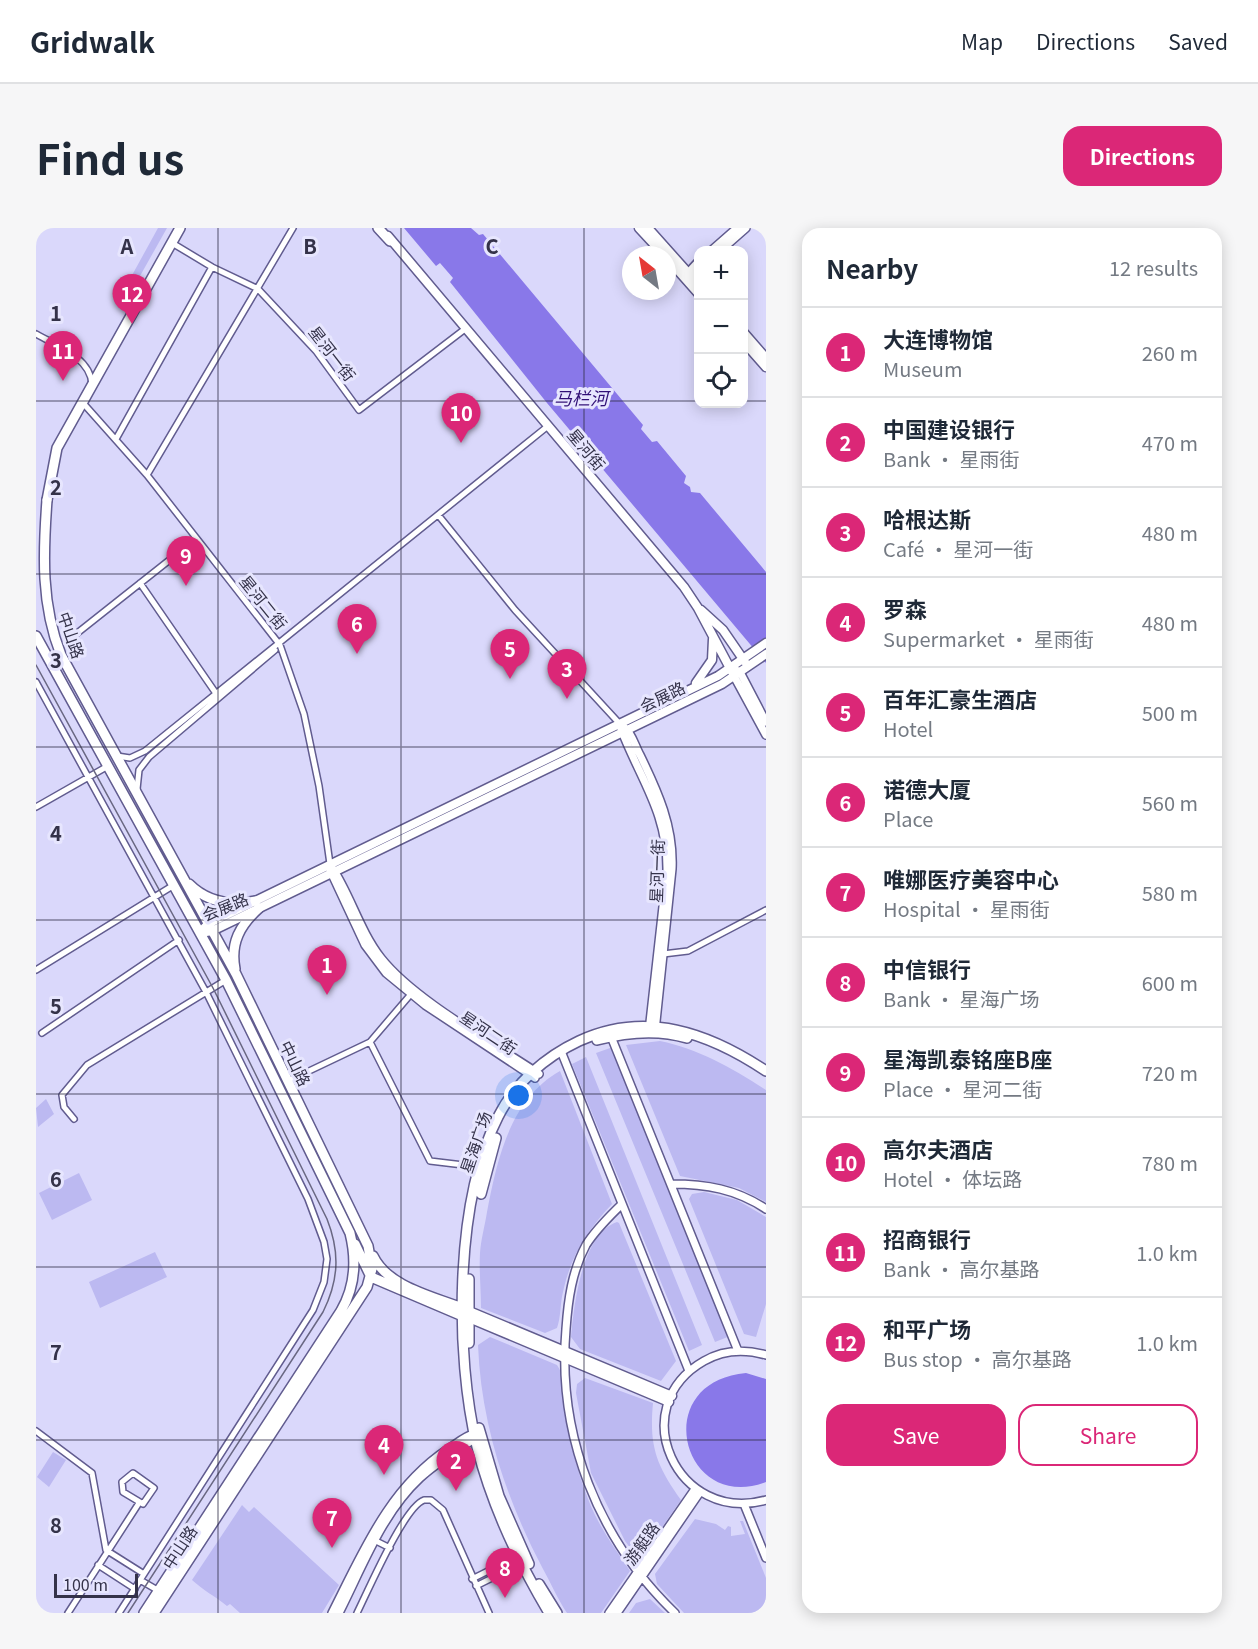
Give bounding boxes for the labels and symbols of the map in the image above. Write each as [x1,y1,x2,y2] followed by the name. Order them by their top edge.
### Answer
[120,231,134,260] text: A
[303,231,317,260] text: B
[485,231,499,260] text: C
[622,246,676,300] north arrow
[112,274,152,324] pin: 12
[50,298,62,327] text: 1
[304,320,362,386] street label: 星河一街
[44,332,82,381] pin: 11
[554,384,611,410] water label: 马栏河
[442,394,480,443] pin: 10
[562,423,612,475] street label: 星河街
[50,472,62,501] text: 2
[166,536,206,586] pin: 9
[235,570,293,634] street label: 星河二街
[338,604,376,654] pin: 6
[53,608,91,662] street label: 中山路
[490,630,530,679] pin: 5
[50,645,62,674] text: 3
[548,650,586,699] pin: 3
[635,675,689,717] street label: 会展路
[50,818,62,847] text: 4
[643,839,669,903] street label: 星河一街
[198,886,252,926] street label: 会展路
[308,946,346,995] pin: 1
[50,991,62,1020] text: 5
[456,1004,522,1060] street label: 星河二街
[275,1036,317,1090] street label: 中山路
[504,1081,533,1110] your location
[453,1108,497,1176] street label: 星海广场
[50,1164,62,1193] text: 6
[50,1337,62,1366] text: 7
[364,1426,404,1475] pin: 4
[436,1442,476,1491] pin: 2
[312,1498,352,1548] pin: 7
[50,1510,62,1539] text: 8
[617,1516,665,1570] street label: 游艇路
[156,1520,202,1574] street label: 中山路
[486,1548,524,1598] pin: 8
[54,1571,138,1598] scale bar

